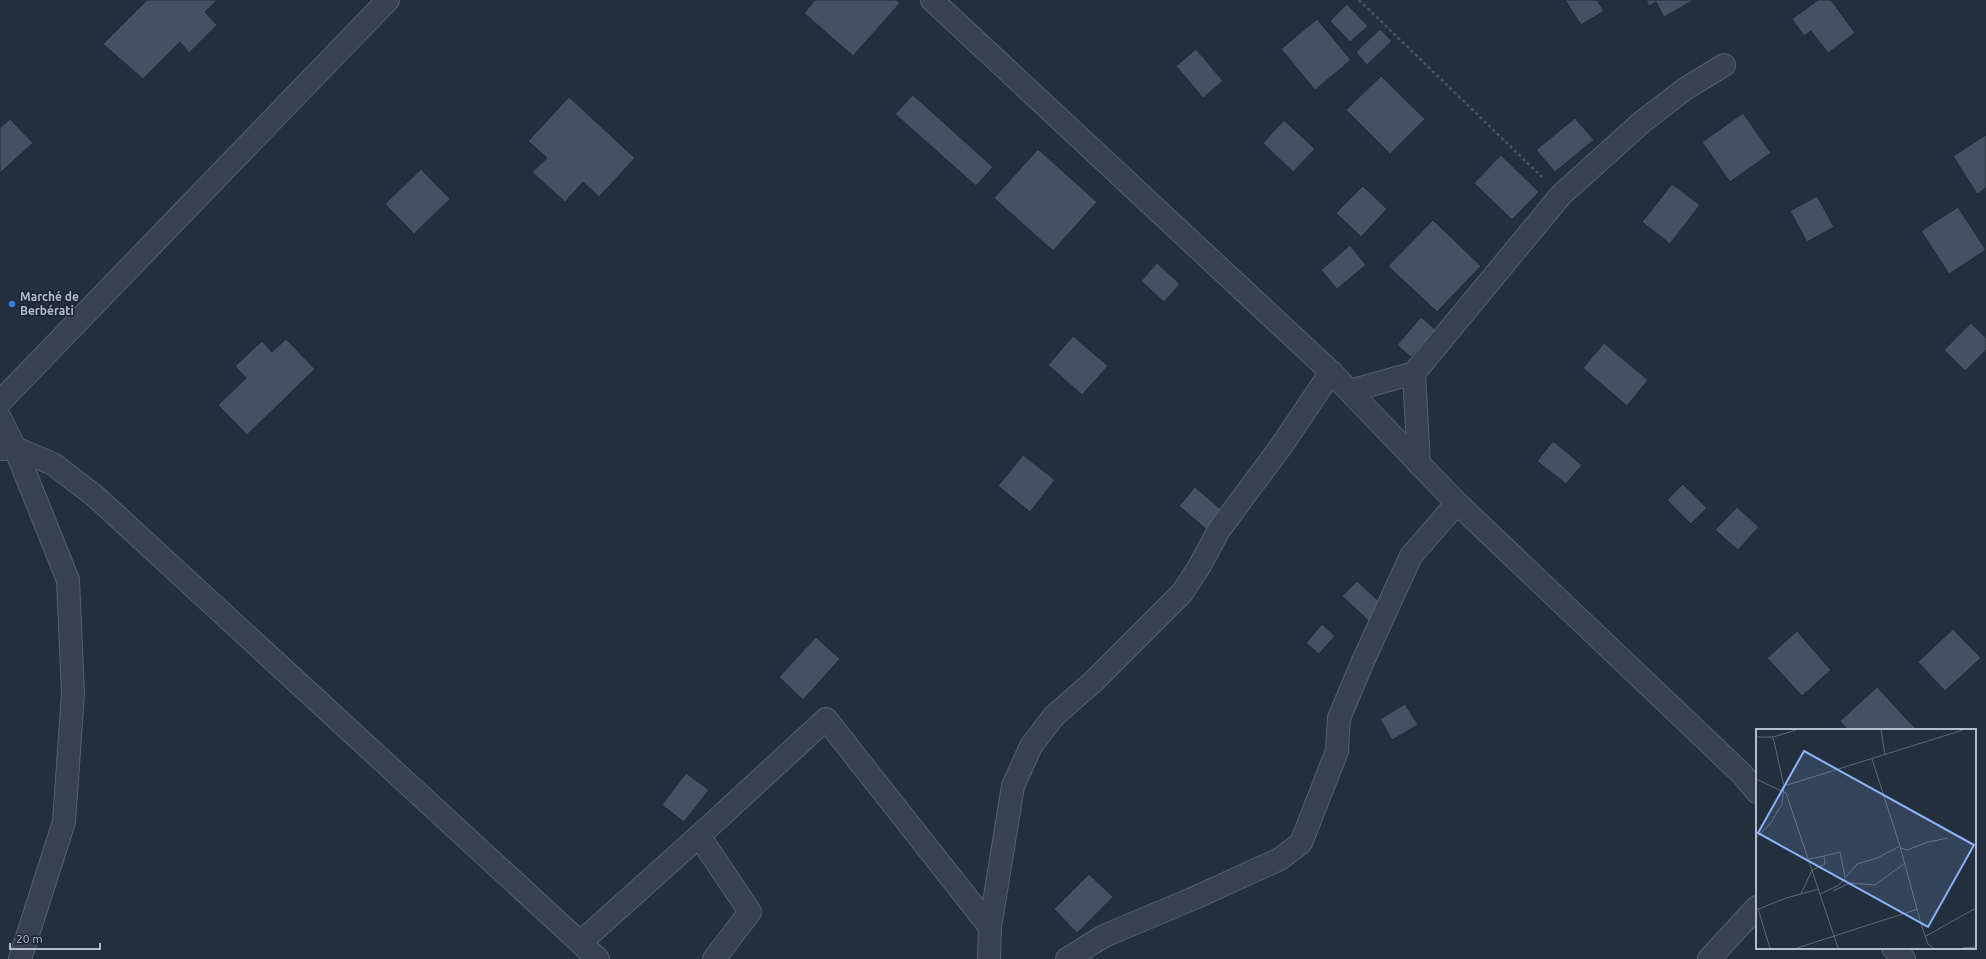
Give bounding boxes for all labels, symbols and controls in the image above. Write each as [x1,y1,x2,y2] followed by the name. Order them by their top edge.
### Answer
[20,290,79,317] place label: Marché de Berbérati
[7,299,17,309] marker: Marché de Berbérati
[1756,729,1976,949] inset map
[10,925,100,951] scale bar
[16,932,43,945] text: 20 m

